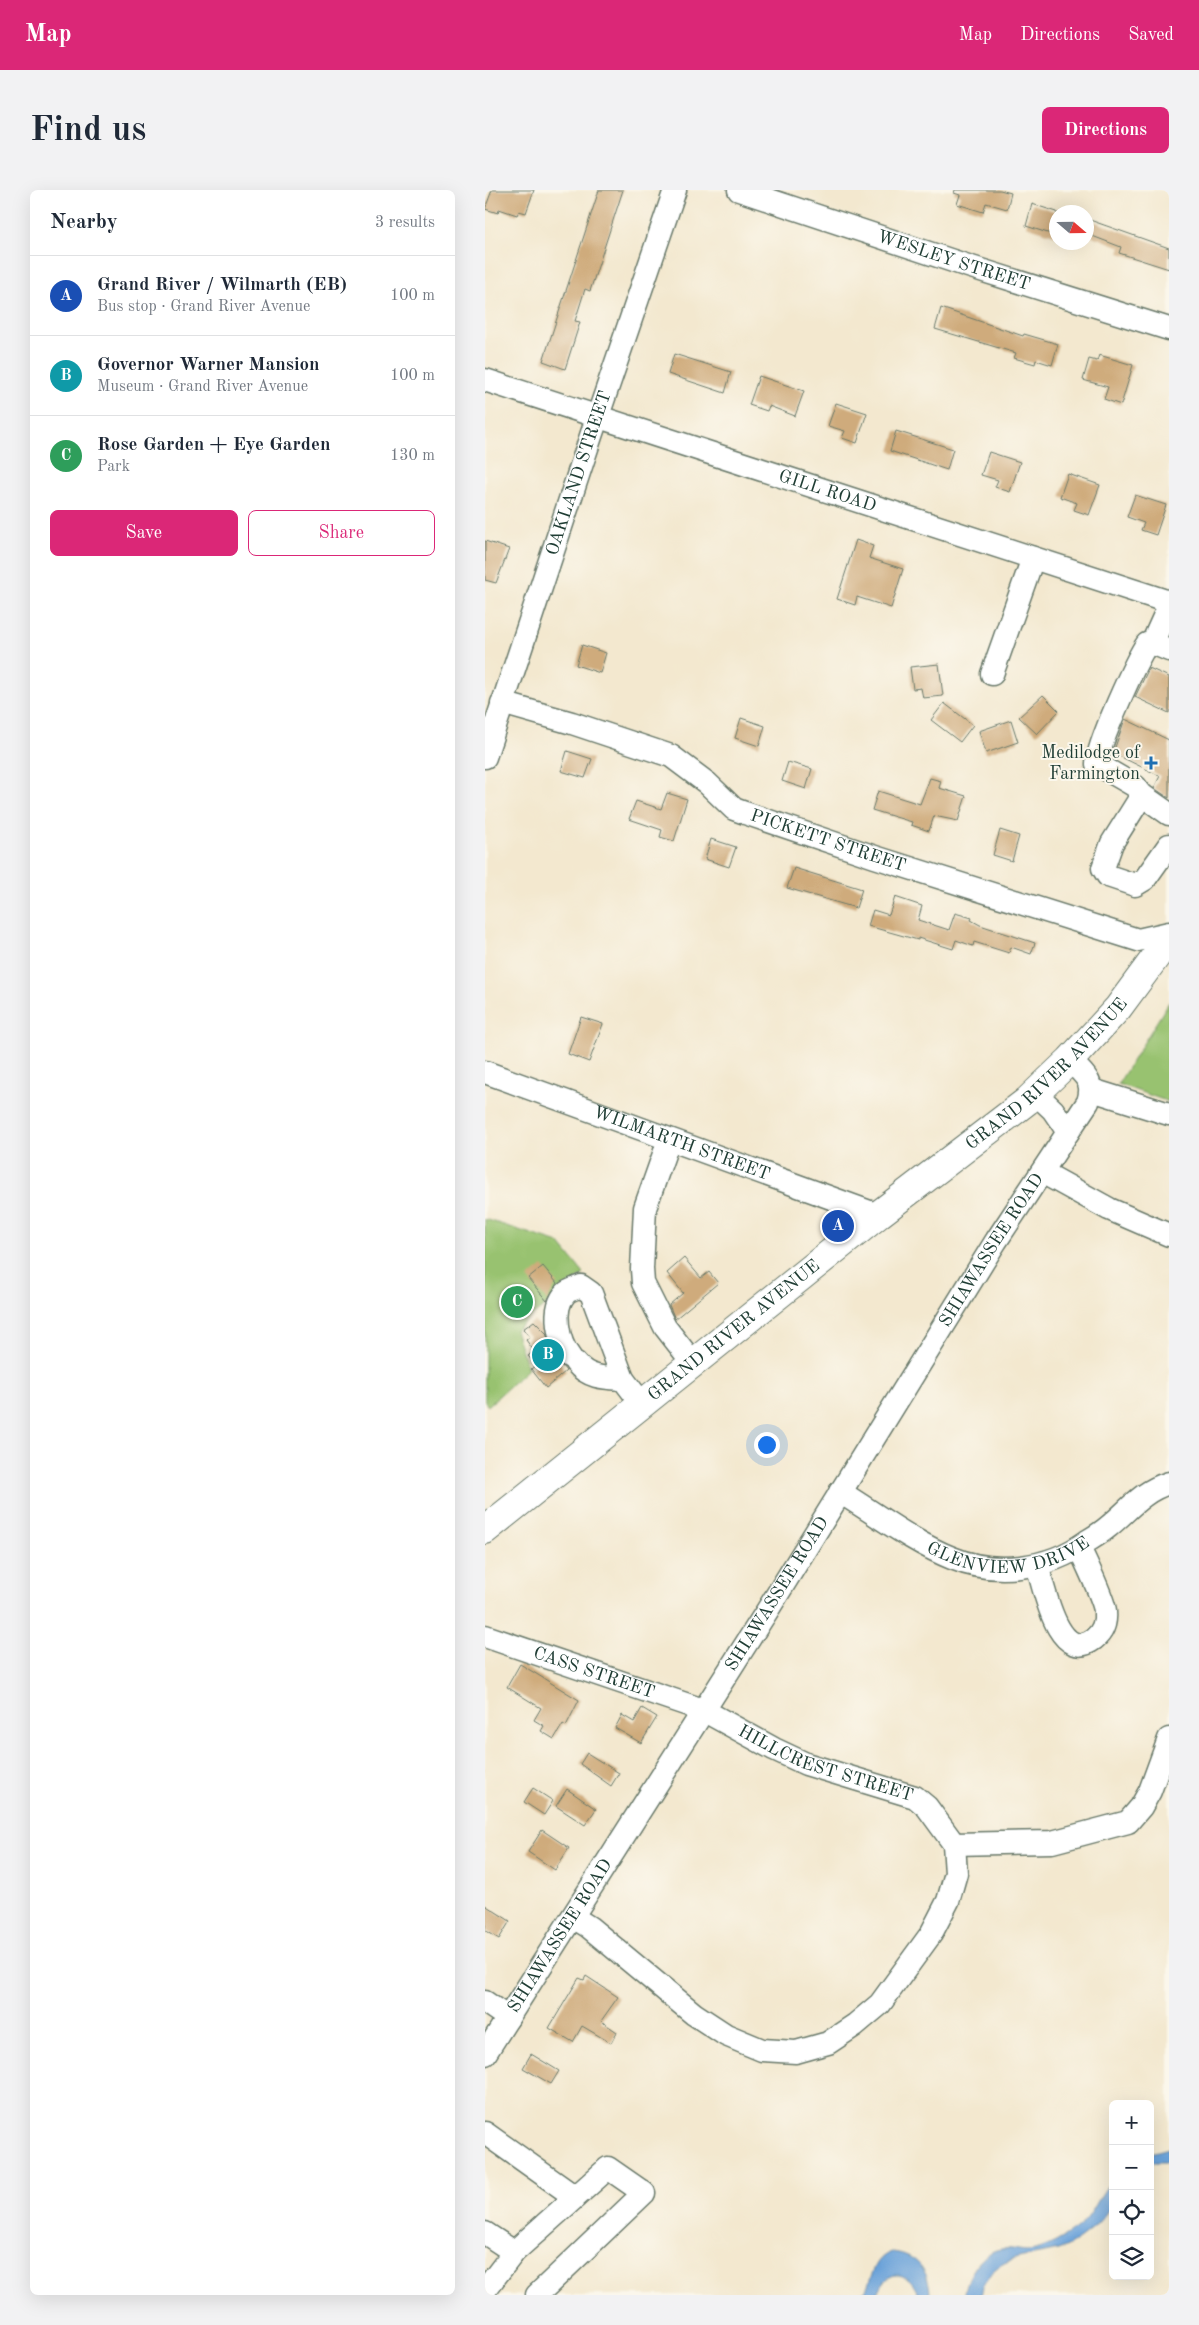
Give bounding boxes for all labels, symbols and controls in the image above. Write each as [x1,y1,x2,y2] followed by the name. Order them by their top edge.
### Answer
[25,23,72,47] text: Map
[959,26,992,44] text: Map
[1020,26,1100,44] text: Directions
[1128,26,1174,44] text: Saved
[1042,107,1169,153] button: Directions
[30,113,146,148] text: Find us
[1049,205,1094,250] north arrow
[50,212,118,233] text: Nearby
[375,215,435,231] text: 3 results
[875,227,1032,294] street label: WESLEY STREET
[97,276,347,295] text: Grand River / Wilmarth (EB)
[60,288,72,304] text: A
[390,288,435,304] text: 100 m
[97,299,310,315] text: Bus stop · Grand River Avenue
[97,356,320,375] text: Governor Warner Mansion
[60,368,72,384] text: B
[390,368,435,384] text: 100 m
[97,379,308,395] text: Museum · Grand River Avenue
[543,389,615,558] street label: OAKLAND STREET
[97,436,331,455] text: Rose Garden + Eye Garden
[61,448,71,464] text: C
[390,448,435,464] text: 130 m
[97,459,130,475] text: Park
[776,467,878,515] street label: GILL ROAD
[50,510,238,556] button: Save
[248,510,435,556] button: Share
[1041,744,1141,783] place label: Medilodge of Farmington
[1144,756,1158,770] marker: Medilodge of Farmington
[748,806,908,875] street label: PICKETT STREET
[962,995,1131,1153] street label: GRAND RIVER AVENUE
[591,1103,772,1184] street label: WILMARTH STREET
[936,1170,1047,1330] street label: SHIAWASSEE ROAD
[822,1207,854,1245] pin: A
[645,1256,823,1405] street label: GRAND RIVER AVENUE
[501,1283,533,1321] pin: C
[532,1336,564,1374] pin: B
[754,1432,780,1458] your location
[722,1514,832,1674] street label: SHIAWASSEE ROAD
[922,1527,1092,1551] street label: GLENVIEW DRIVE
[924,1534,1093,1577] text: GLENVIEW DRIVE
[531,1644,657,1702] street label: CASS STREET
[735,1722,915,1805] street label: HILLCREST STREET
[505,1856,616,2016] street label: SHIAWASSEE ROAD
[1109,2100,1154,2280] map controls
[1109,2100,1154,2145] button: +
[1109,2145,1154,2190] button: −
[1109,2190,1154,2235] button: locate
[1109,2235,1154,2280] button: layers

